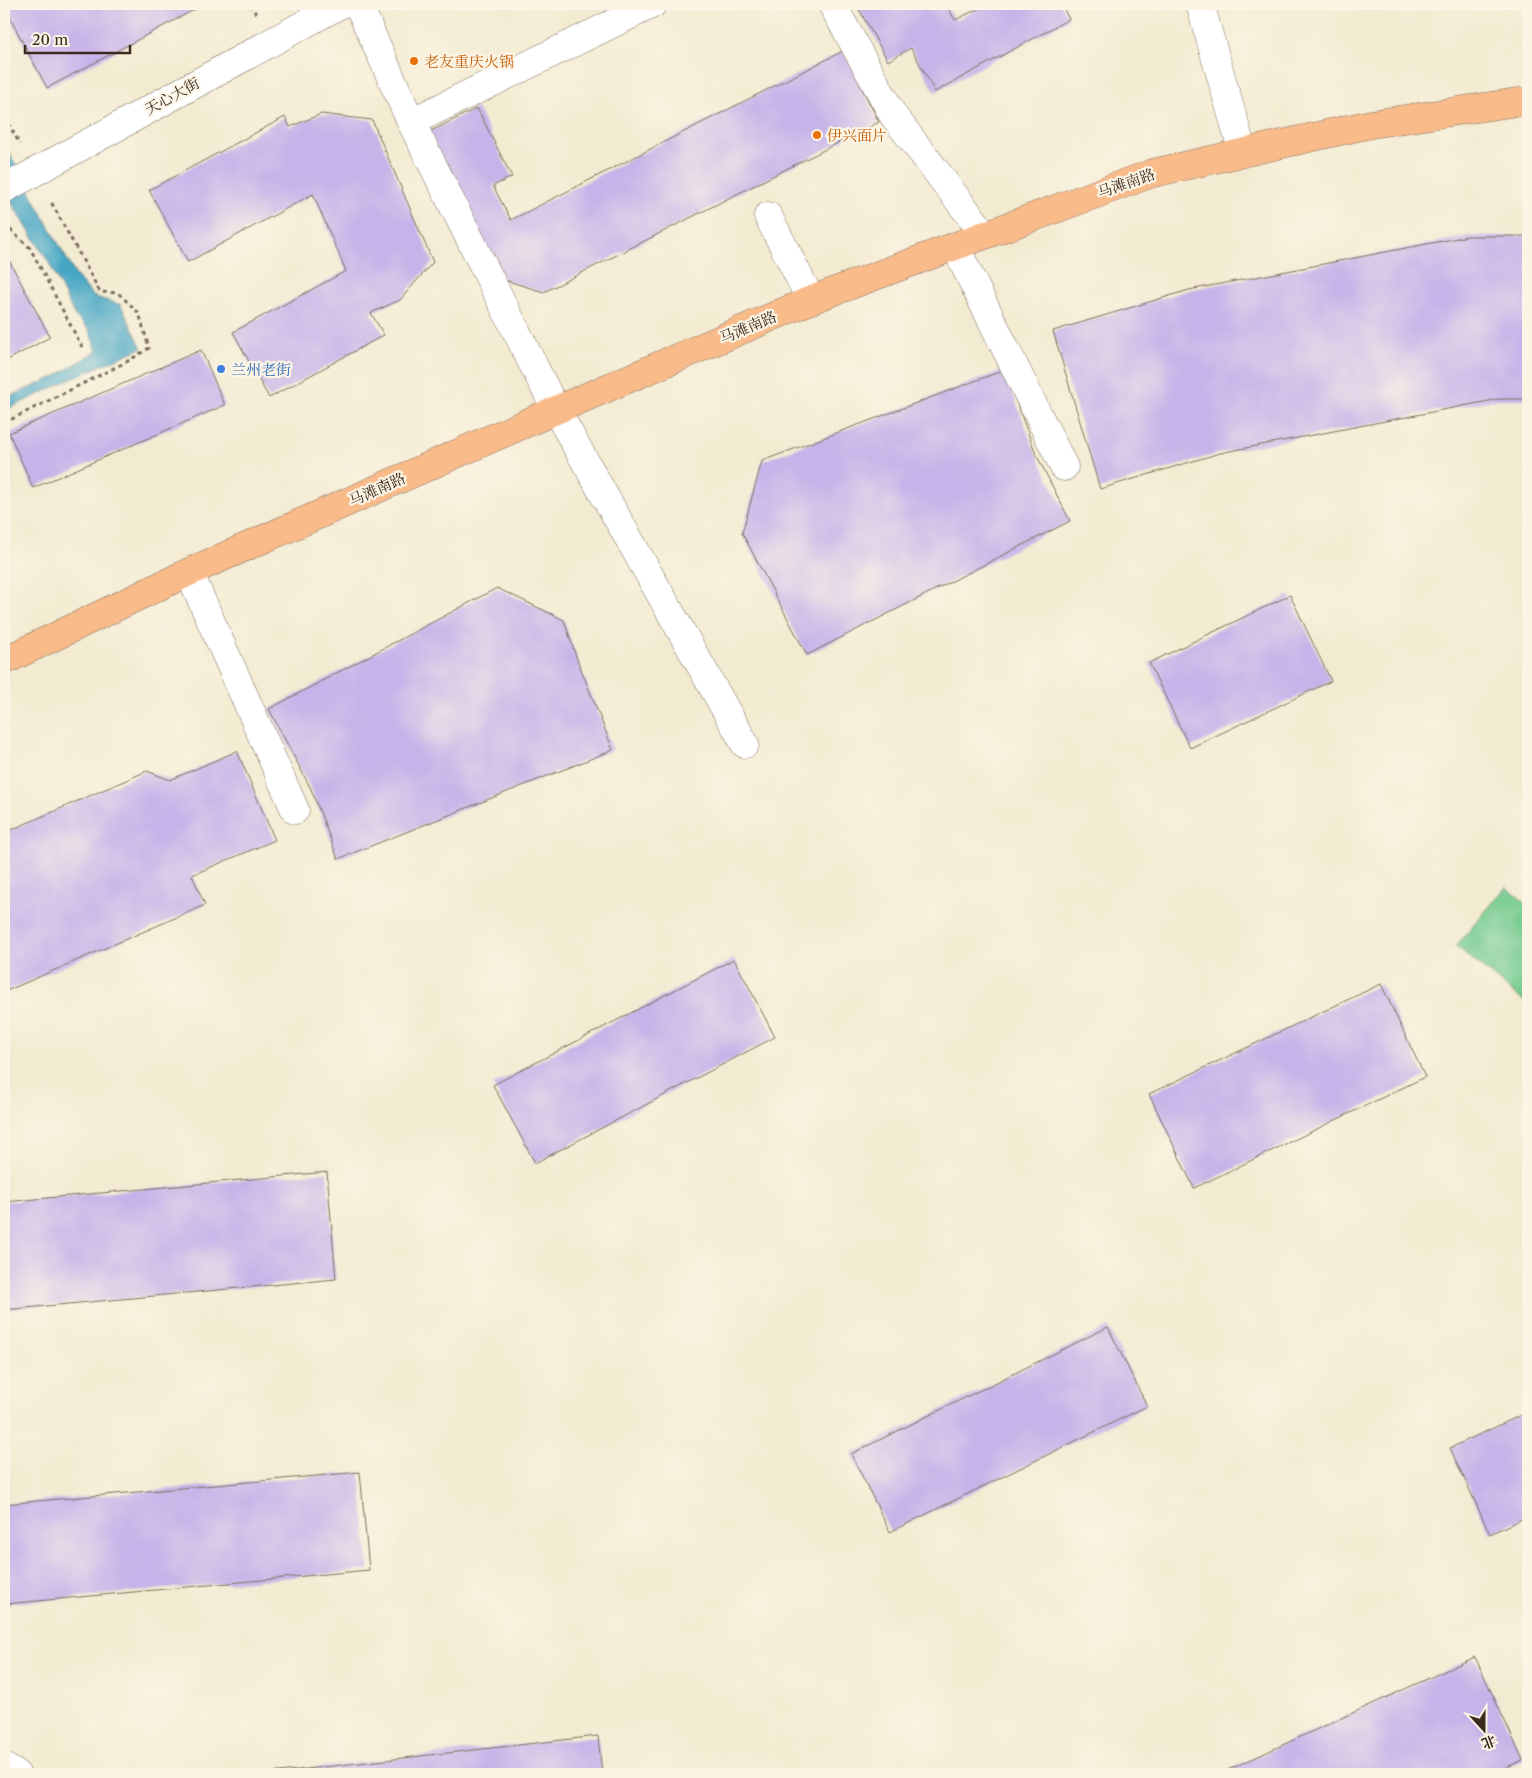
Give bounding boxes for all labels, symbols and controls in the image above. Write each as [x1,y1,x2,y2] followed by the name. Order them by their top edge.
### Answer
[25,22,130,54] scale bar
[32,30,68,49] text: 20 m
[424,52,514,71] place label: 老友重庆火锅
[408,55,420,67] marker: 老友重庆火锅
[141,73,203,119] street label: 天心大街
[827,126,887,145] place label: 伊兴面片
[811,129,823,141] marker: 伊兴面片
[1095,164,1157,202] street label: 马滩南路
[717,307,779,347] street label: 马滩南路
[231,360,291,379] place label: 兰州老街
[215,363,227,375] marker: 兰州老街
[346,468,408,510] street label: 马滩南路
[1460,1706,1510,1756] north arrow
[1479,1731,1498,1753] text: 北

